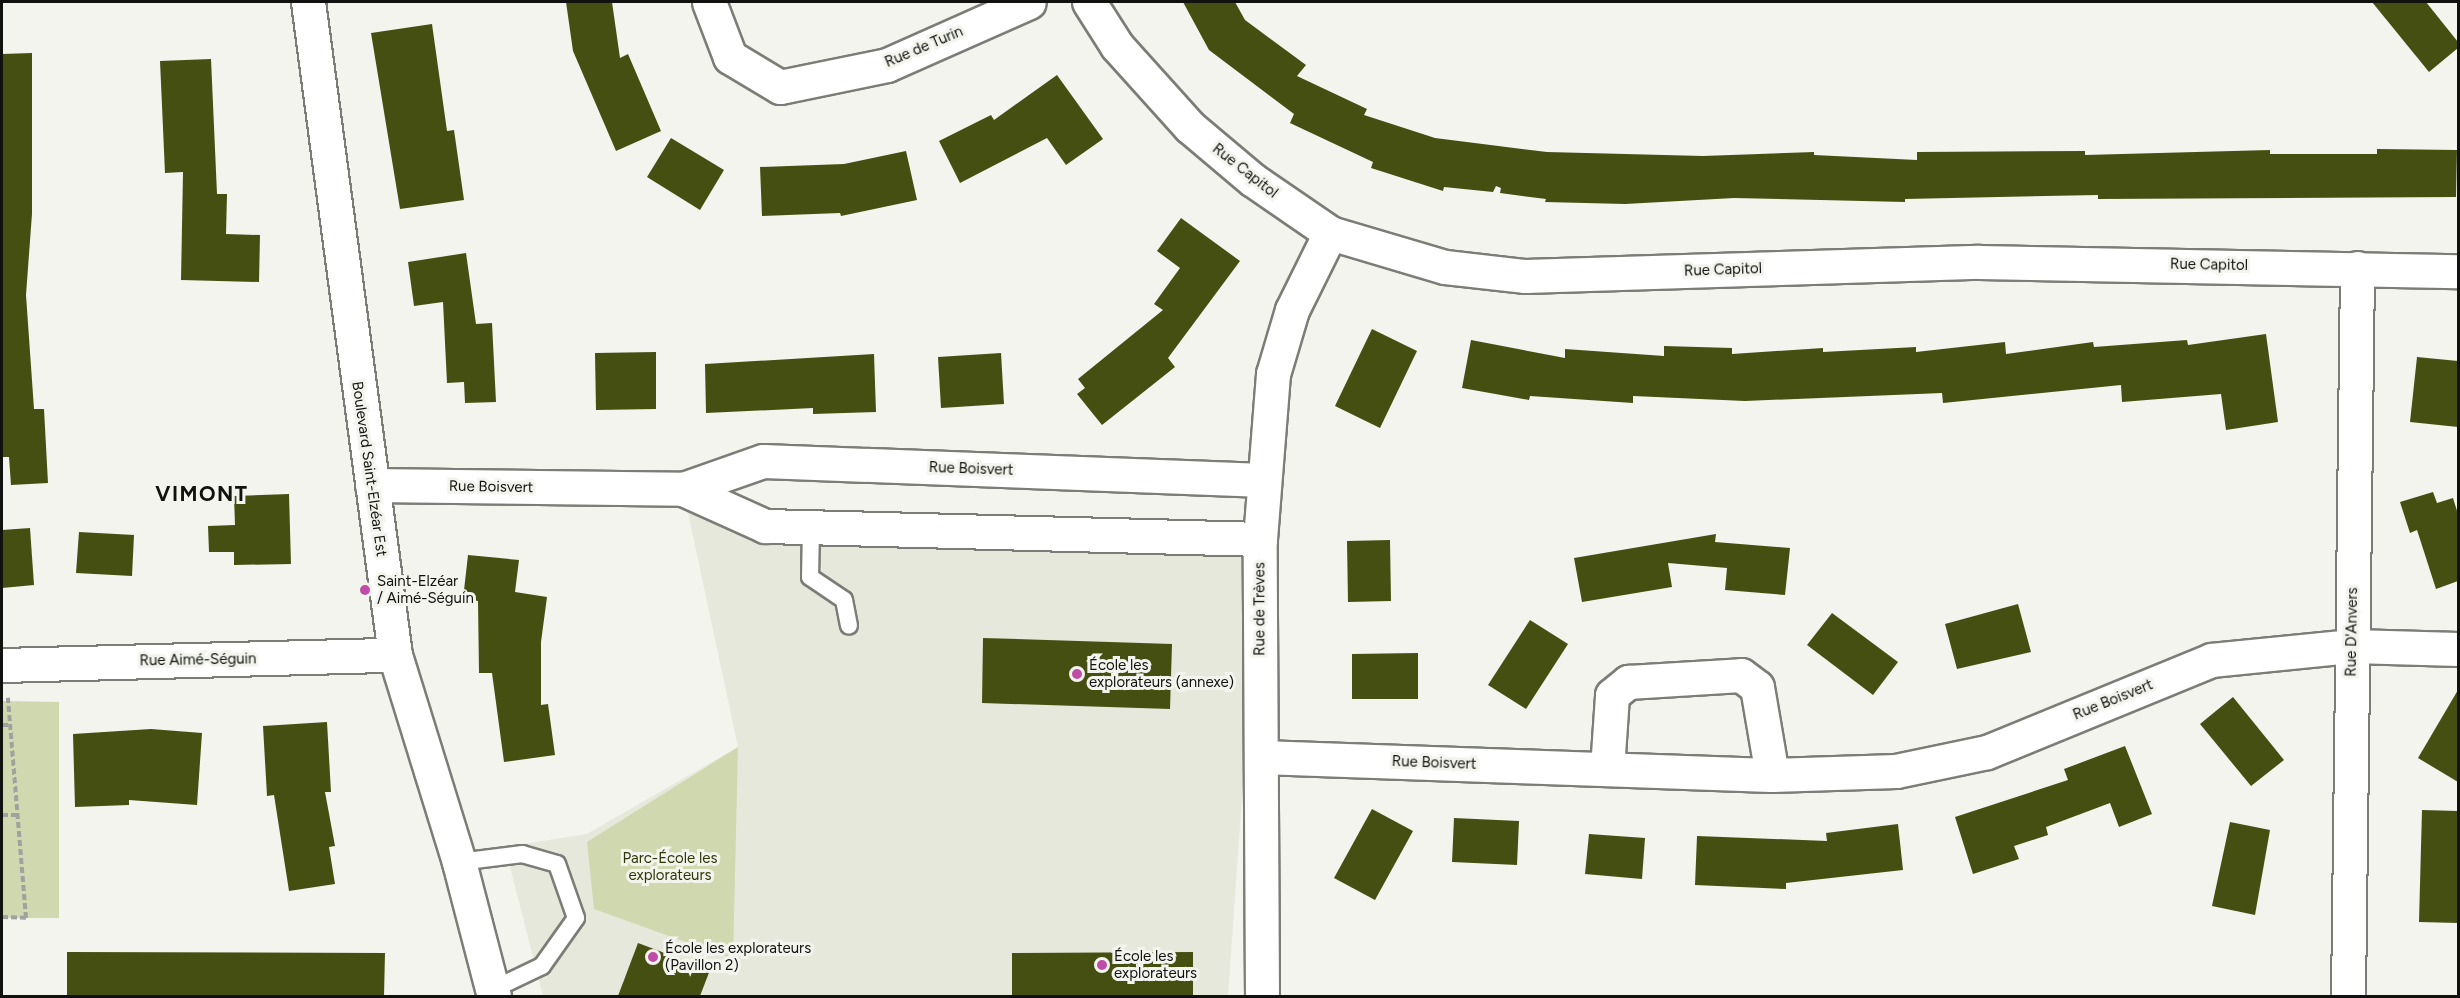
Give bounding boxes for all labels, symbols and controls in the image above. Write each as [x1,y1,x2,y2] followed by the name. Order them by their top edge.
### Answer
[882,22,966,72] street label: Rue de Turin
[1209,140,1281,202] street label: Rue Capitol
[2170,255,2248,275] street label: Rue Capitol
[1684,260,1762,280] street label: Rue Capitol
[348,380,390,558] street label: Boulevard Saint-Elzéar Est
[928,459,1014,479] street label: Rue Boisvert
[449,477,533,497] street label: Rue Boisvert
[155,481,249,507] district label: VIMONT
[1251,562,1269,656] street label: Rue de Trèves
[377,572,474,607] place label: Saint-Elzéar / Aimé-Séguin
[358,583,372,597] marker: Saint-Elzéar / Aimé-Séguin
[2342,587,2362,677] street label: Rue D'Anvers
[139,650,257,670] street label: Rue Aimé-Séguin
[1089,656,1234,691] place label: École les explorateurs (annexe)
[1070,667,1084,681] marker: École les explorateurs (annexe)
[2070,676,2156,724] street label: Rue Boisvert
[1391,753,1477,773] street label: Rue Boisvert
[623,849,717,884] park label: Parc-École les explorateurs
[665,939,811,974] place label: École les explorateurs (Pavillon 2)
[1114,947,1197,982] place label: École les explorateurs
[646,950,660,964] marker: École les explorateurs (Pavillon 2)
[1095,958,1109,972] marker: École les explorateurs

